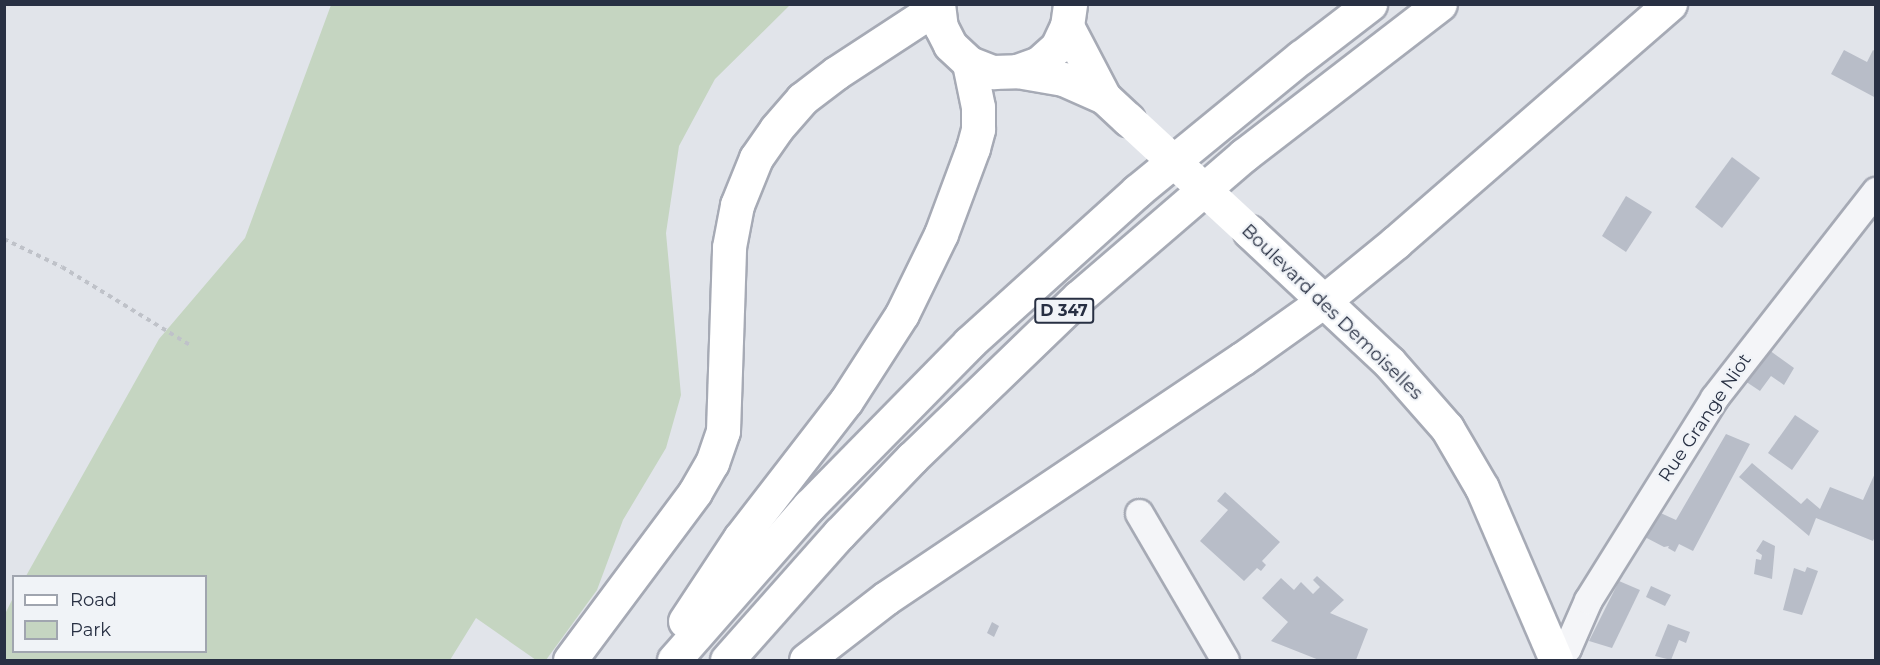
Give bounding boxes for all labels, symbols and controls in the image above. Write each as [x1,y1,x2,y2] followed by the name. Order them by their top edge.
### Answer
[1237,220,1427,404] street label: Boulevard des Demoiselles
[1034,298,1094,324] road number: D 347
[1654,350,1756,486] street label: Rue Grange Niot
[12,575,207,653] legend
[70,589,117,611] text: Road
[70,619,111,641] text: Park

